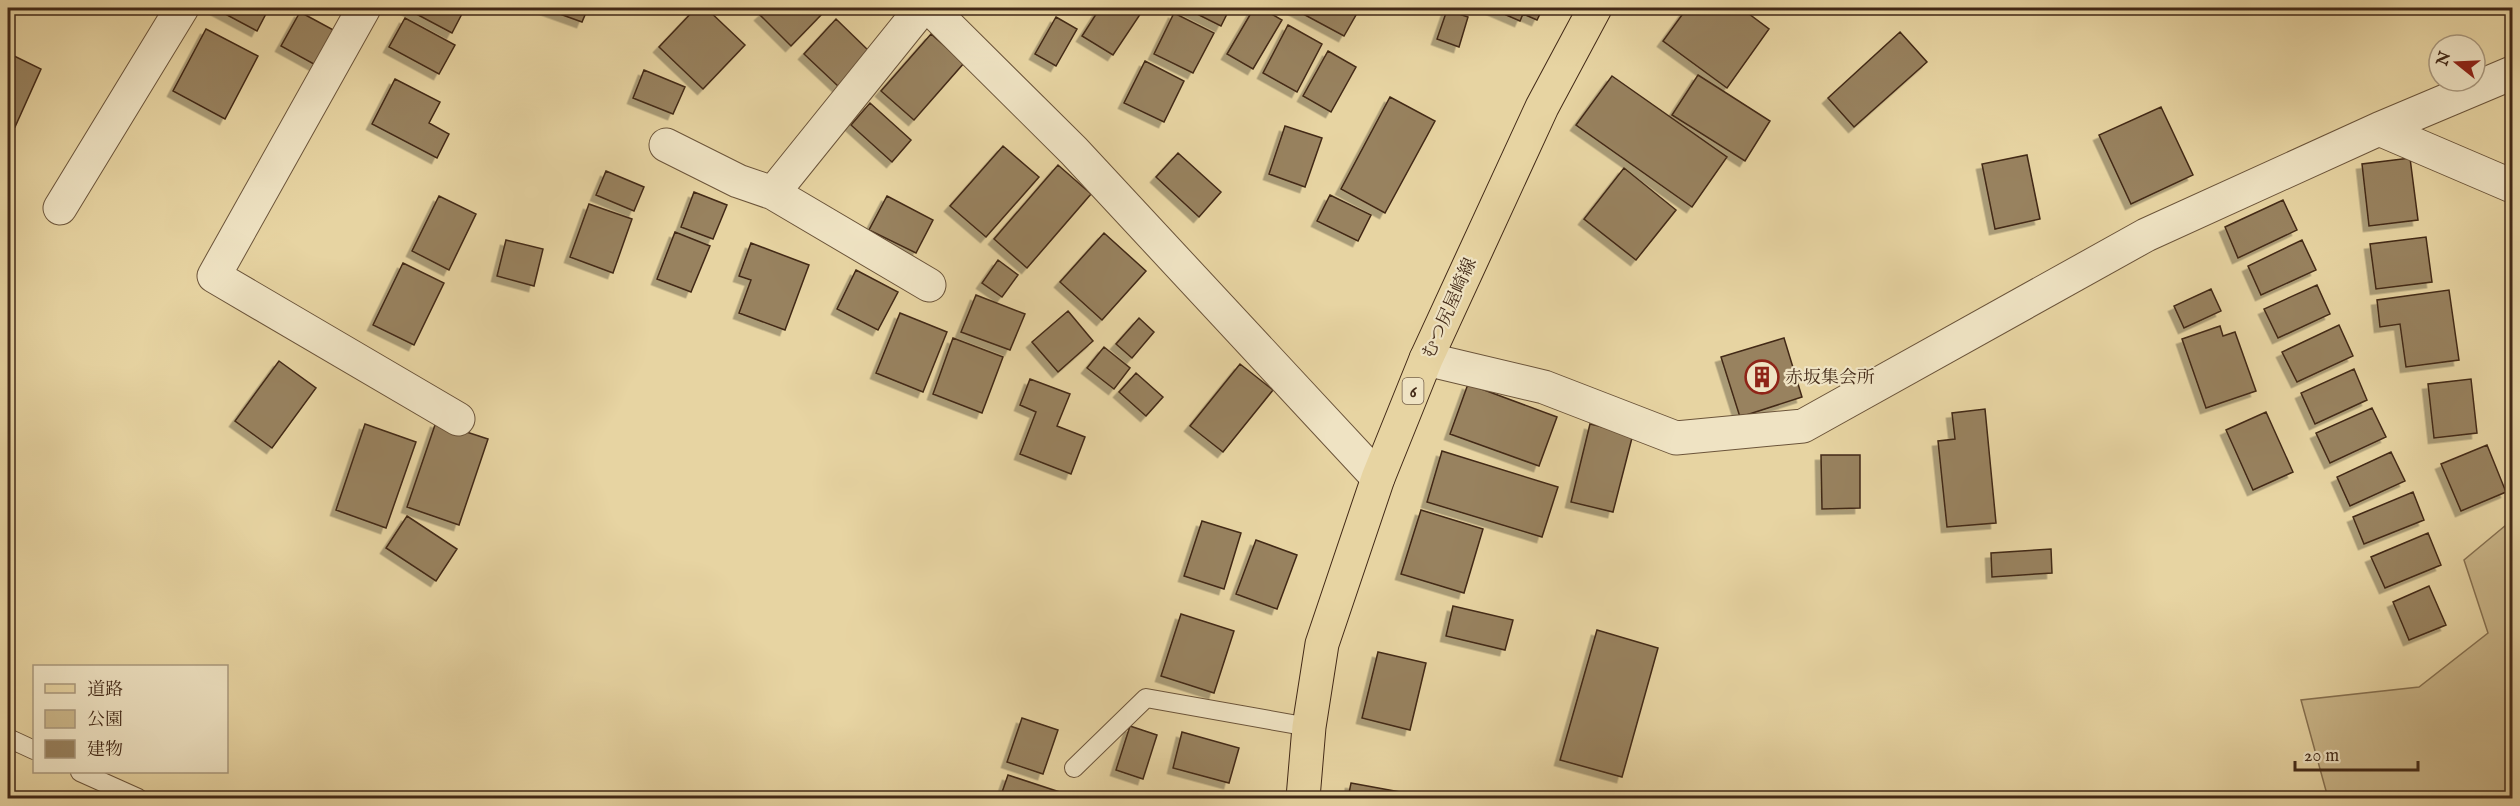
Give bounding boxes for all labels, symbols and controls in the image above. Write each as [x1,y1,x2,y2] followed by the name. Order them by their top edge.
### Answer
[2427,33,2487,93] north arrow
[2433,49,2456,70] text: N
[1418,255,1483,363] street label: むつ尻屋崎線
[1744,359,1780,395] building icon: 赤坂集会所
[1785,367,1875,390] place label: 赤坂集会所
[1402,378,1424,404] road number: 6
[33,665,228,773] legend
[87,679,123,702] text: 道路
[87,709,123,732] text: 公園
[2295,734,2418,772] scale bar
[87,739,123,762] text: 建物
[2304,745,2339,768] text: 20 m

